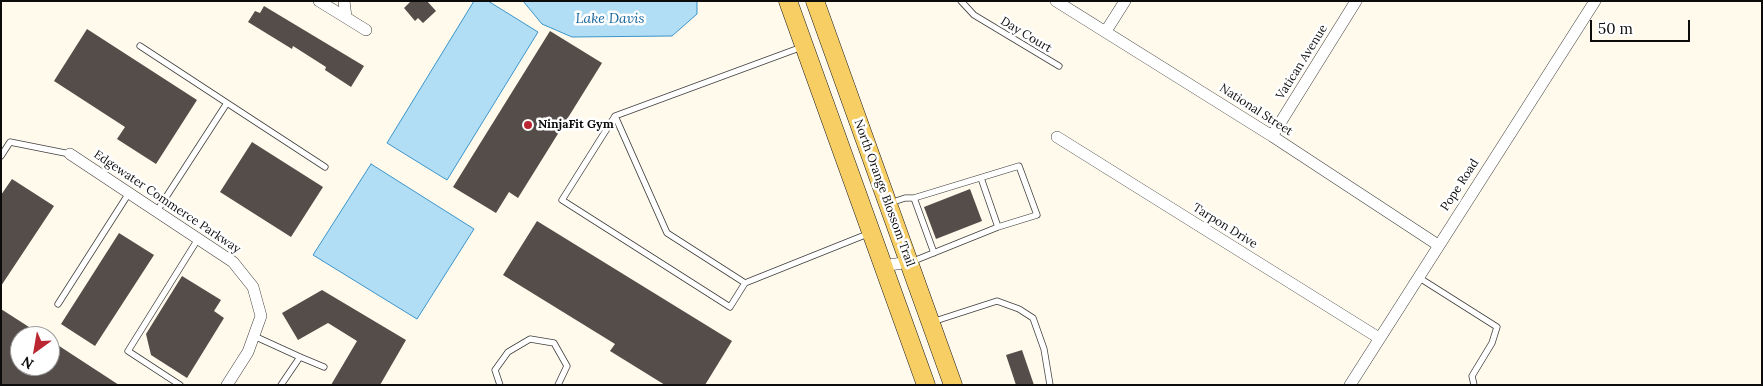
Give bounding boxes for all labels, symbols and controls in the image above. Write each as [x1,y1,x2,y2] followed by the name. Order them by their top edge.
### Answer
[1593,10,1693,42] scale bar
[575,11,645,27] water label: Lake Davis
[998,14,1054,56] street label: Day Court
[1598,19,1633,38] text: 50 m
[1273,22,1331,102] street label: Vatican Avenue
[1217,81,1295,139] street label: National Street
[851,117,917,269] street label: North Orange Blossom Trail
[538,118,614,132] place label: NinjaFit Gym
[522,119,534,131] marker: NinjaFit Gym
[91,147,243,257] street label: Edgewater Commerce Parkway
[1438,156,1482,214] street label: Pope Road
[1190,200,1260,252] street label: Tarpon Drive
[10,326,60,376] north arrow
[18,352,37,373] text: N

